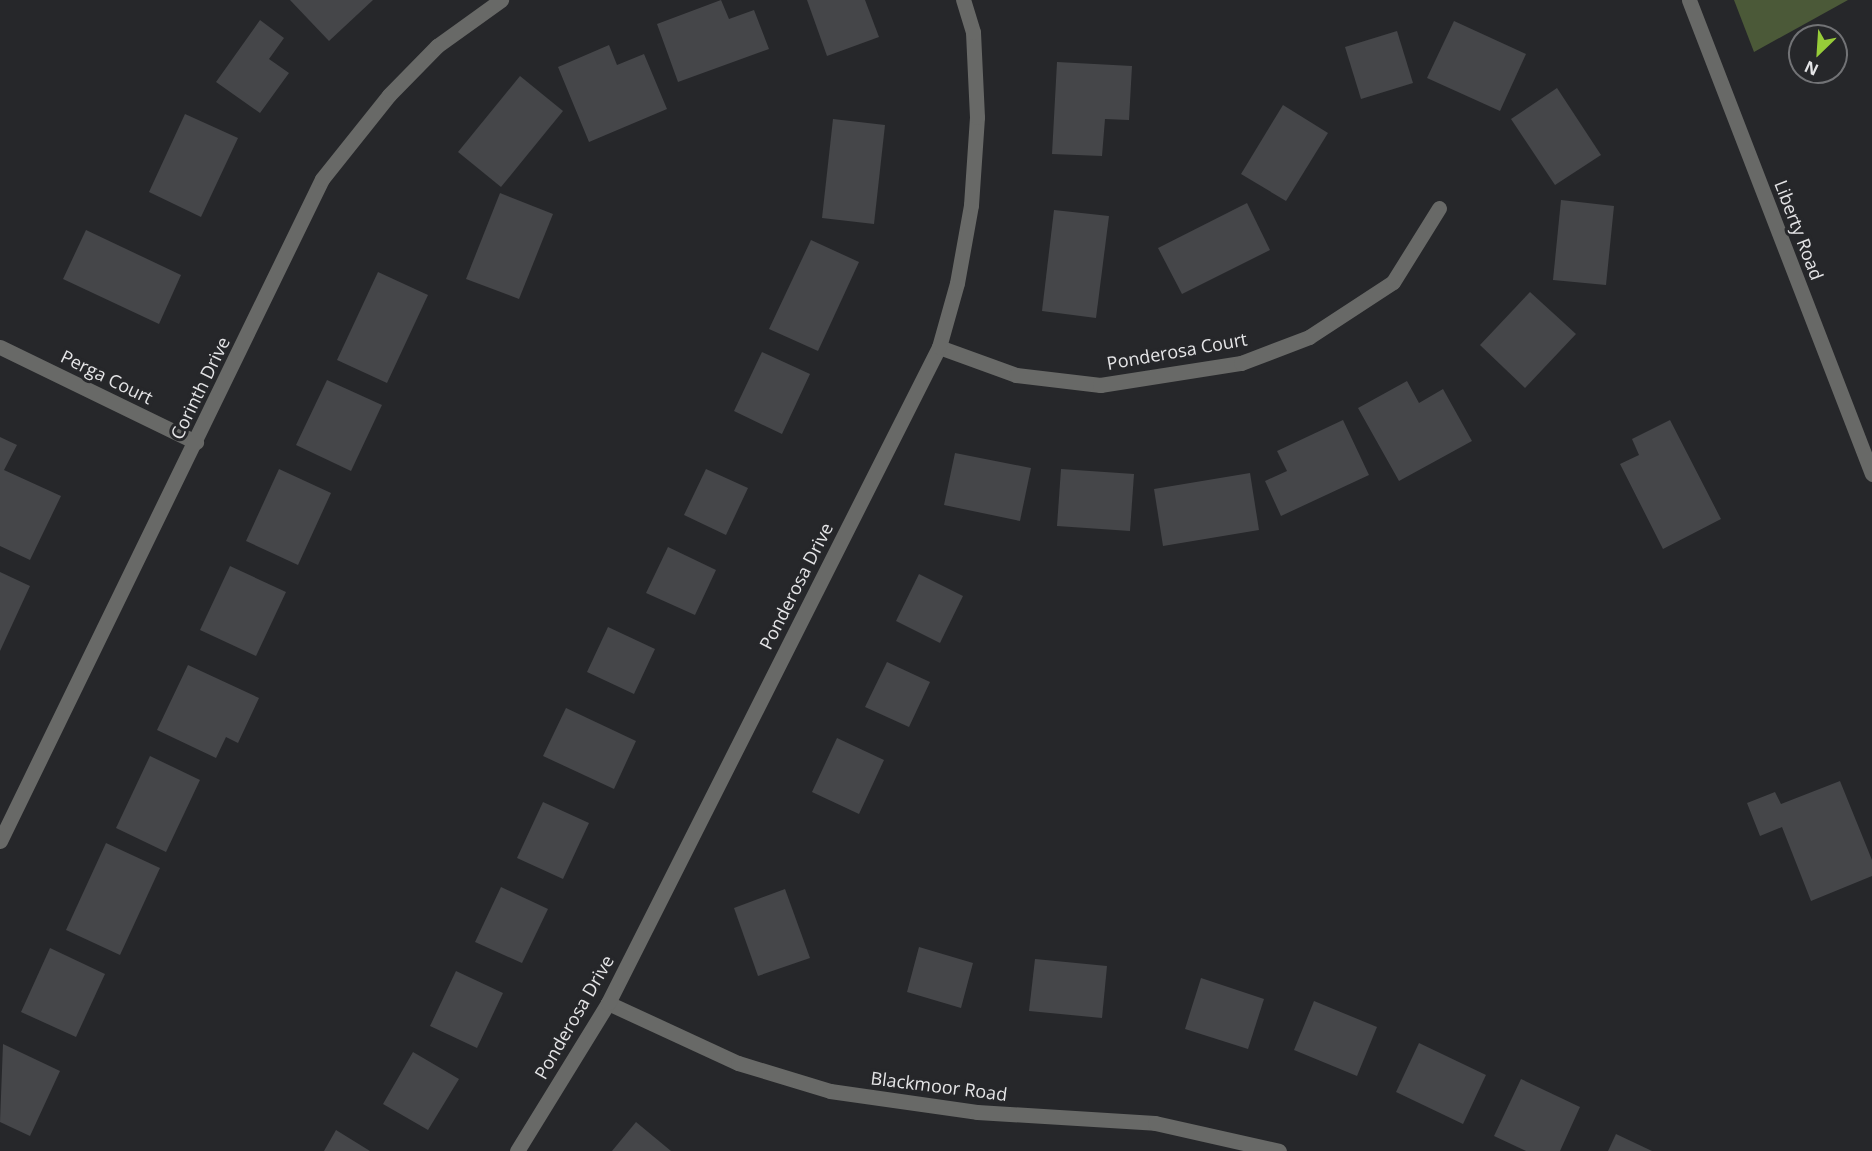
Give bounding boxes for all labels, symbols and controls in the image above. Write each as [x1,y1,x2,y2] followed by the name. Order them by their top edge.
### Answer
[1788,24,1848,84] north arrow
[1801,56,1822,81] text: N
[1770,177,1828,283] street label: Liberty Road
[1105,328,1249,374] street label: Ponderosa Court
[166,333,234,443] street label: Corinth Drive
[57,345,157,409] street label: Perga Court
[755,519,837,653] street label: Ponderosa Drive
[530,951,618,1083] street label: Ponderosa Drive
[869,1067,1009,1105] street label: Blackmoor Road

